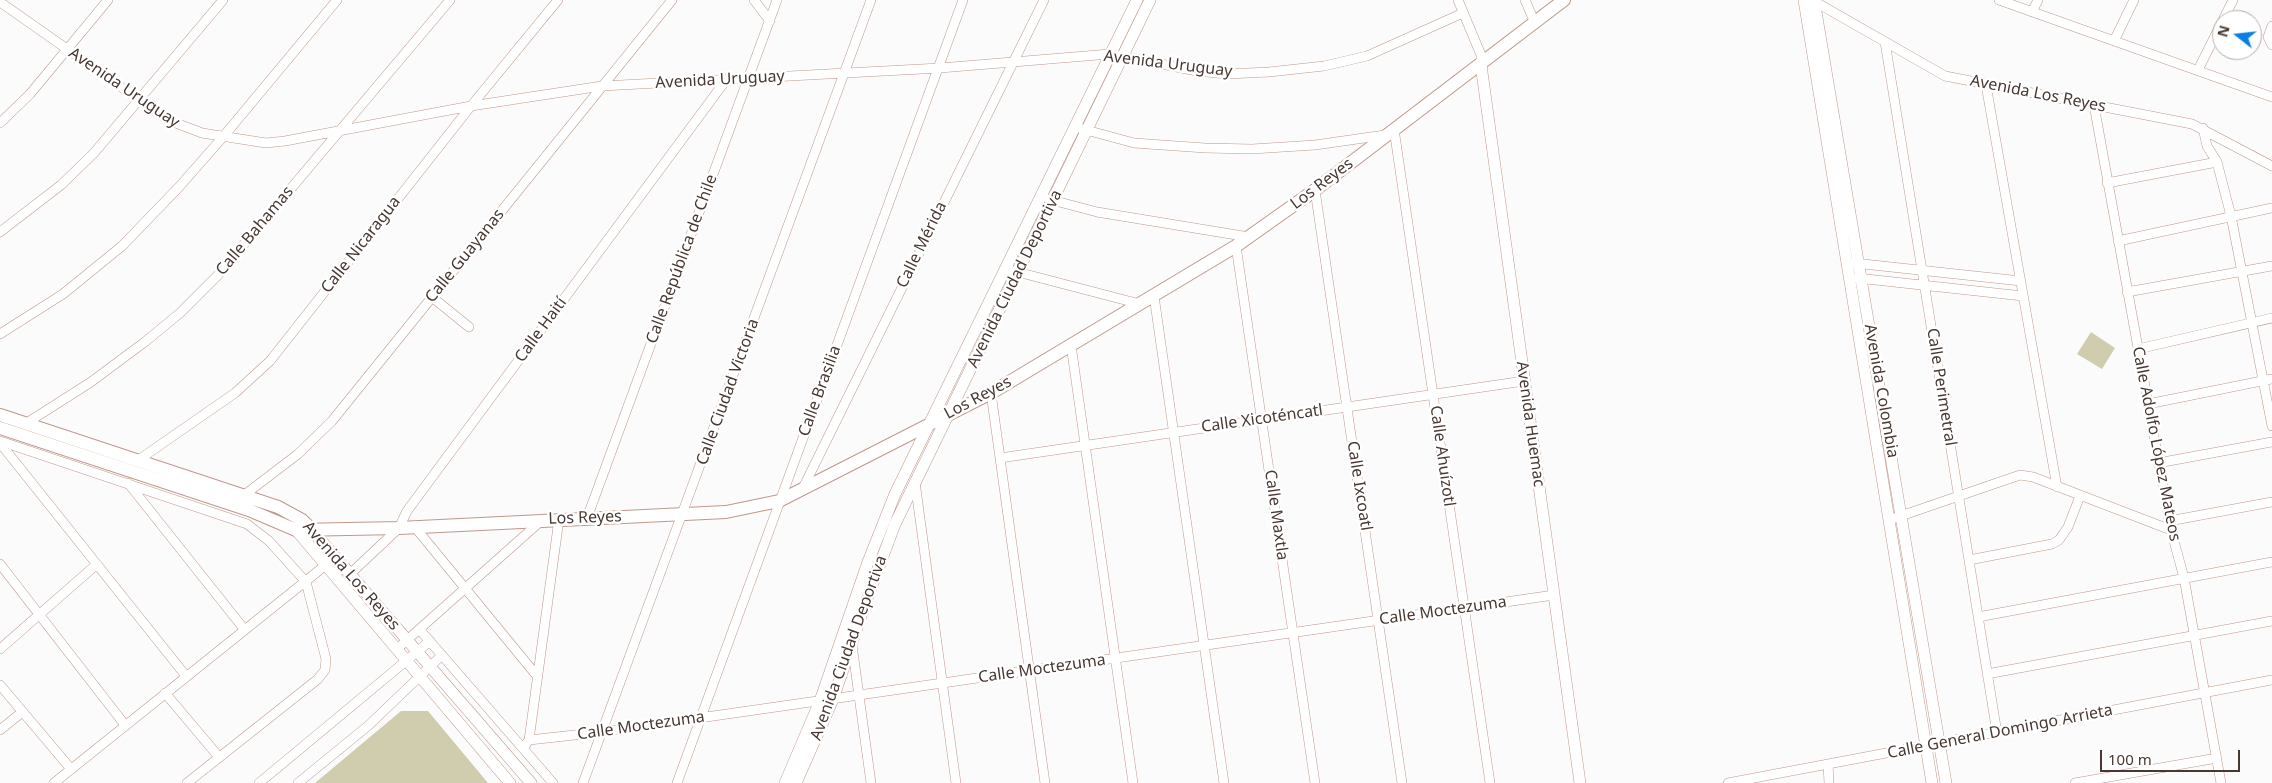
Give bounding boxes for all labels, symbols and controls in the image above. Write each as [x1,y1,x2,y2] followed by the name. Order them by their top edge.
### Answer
[2212,10,2262,60] north arrow
[2212,23,2234,39] text: N
[65,44,183,132] street label: Avenida Uruguay
[1103,47,1233,81] street label: Avenida Uruguay
[655,67,785,93] street label: Avenida Uruguay
[1969,71,2107,117] street label: Avenida Los Reyes
[1287,154,1357,214] street label: Los Reyes
[642,172,722,346] street label: Calle República de Chile
[212,183,298,279] street label: Calle Bahamas
[964,187,1066,371] street label: Avenida Ciudad Deportiva
[317,193,405,297] street label: Calle Nicaragua
[893,199,951,291] street label: Calle Mérida
[421,205,509,307] street label: Calle Guayanas
[511,294,571,366] street label: Calle Haití
[693,316,763,468] street label: Calle Ciudad Victoria
[1860,322,1902,460] street label: Avenida Colombia
[1922,327,1960,447] street label: Calle Perimetral
[795,343,845,439] street label: Calle Brasilia
[2128,345,2184,543] street label: Calle Adolfo López Mateos
[1512,360,1548,488] street label: Avenida Huemac
[941,372,1015,424] street label: Los Reyes
[1200,401,1324,437] street label: Calle Xicoténcatl
[1425,404,1459,508] street label: Calle Ahuízotl
[1342,440,1376,532] street label: Calle Ixcoatl
[1260,468,1292,562] street label: Calle Maxtla
[548,507,622,529] street label: Los Reyes
[299,518,403,634] street label: Avenida Los Reyes
[807,553,891,743] street label: Avenida Ciudad Deportiva
[1378,593,1508,629] street label: Calle Moctezuma
[977,651,1107,687] street label: Calle Moctezuma
[1886,701,2114,763] street label: Calle General Domingo Arrieta
[576,708,706,744] street label: Calle Moctezuma
[2102,740,2242,772] scale bar
[2108,749,2152,769] text: 100 m

